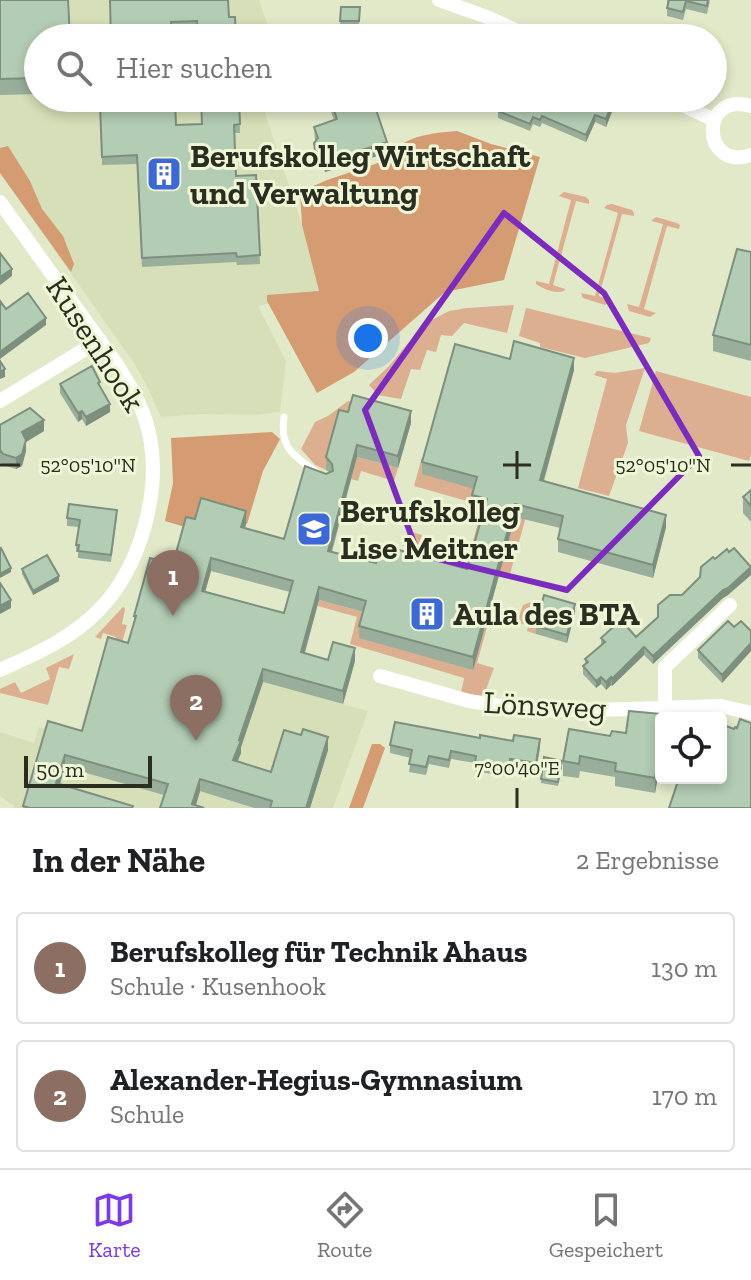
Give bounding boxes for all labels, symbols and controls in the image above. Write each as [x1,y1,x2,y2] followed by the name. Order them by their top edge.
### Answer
[24,24,727,112] search box
[52,46,96,90] icon: search
[116,50,272,86] text: Hier suchen
[190,137,531,212] place label: Berufskolleg Wirtschaft und Verwaltung
[145,155,183,193] building icon: Berufskolleg Wirtschaft und Verwaltung
[38,269,154,419] street label: Kusenhook
[348,318,388,358] your location
[40,453,136,477] text: 52°05'10"N
[615,453,711,477] text: 52°05'10"N
[340,492,520,567] place label: Berufskolleg Lise Meitner
[295,510,333,548] school or university icon: Berufskolleg Lise Meitner
[147,550,199,616] pin: 1
[408,595,446,633] building icon: Aula des BTA
[453,595,640,633] place label: Aula des BTA
[170,675,222,741] pin: 2
[483,683,607,727] street label: Lönsweg
[655,712,727,784] map controls
[655,712,727,784] button: locate
[24,752,152,788] scale bar
[36,756,84,783] text: 50 m
[475,756,559,780] text: 7°00'40"E
[32,840,205,881] text: In der Nähe
[576,844,719,876] text: 2 Ergebnisse
[110,934,527,970] text: Berufskolleg für Technik Ahaus
[55,952,65,984] text: 1
[651,952,717,984] text: 130 m
[110,970,326,1002] text: Schule · Kusenhook
[110,1062,522,1098] text: Alexander-Hegius-Gymnasium
[53,1080,67,1112] text: 2
[652,1080,717,1112] text: 170 m
[110,1098,184,1130] text: Schule
[88,1188,141,1263] tab: Karte
[317,1188,372,1263] tab: Route
[549,1188,663,1263] tab: Gespeichert

